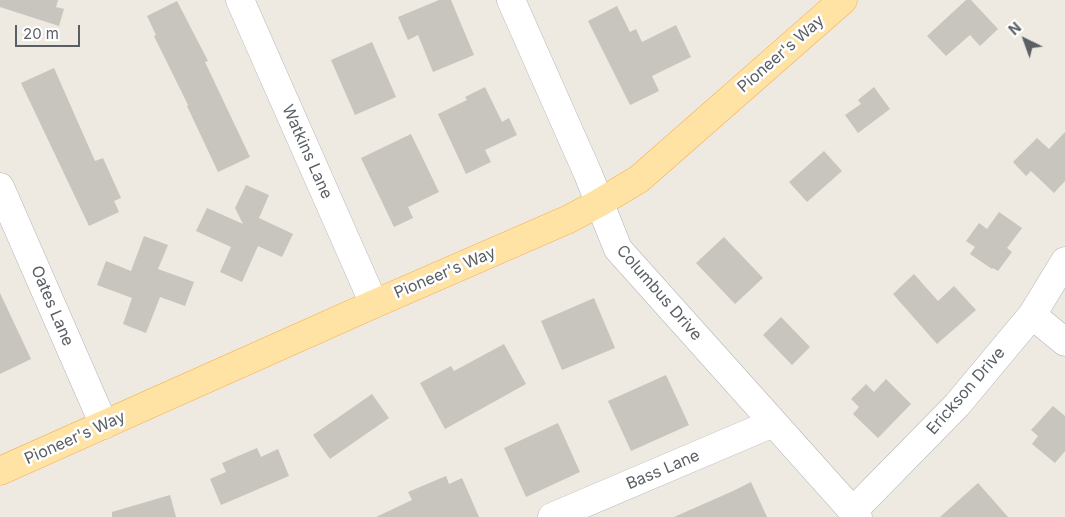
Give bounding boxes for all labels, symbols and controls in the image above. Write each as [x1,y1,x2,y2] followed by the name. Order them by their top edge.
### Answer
[734,11,828,97] street label: Pioneer's Way
[18,15,82,47] scale bar
[1000,15,1050,65] north arrow
[1005,19,1024,38] text: N
[23,24,59,43] text: 20 m
[278,102,336,202] street label: Watkins Lane
[612,241,706,345] street label: Columbus Drive
[391,243,499,303] street label: Pioneer's Way
[26,263,78,349] street label: Oates Lane
[923,343,1009,439] street label: Erickson Drive
[22,407,128,469] street label: Pioneer's Way
[624,446,702,494] street label: Bass Lane

